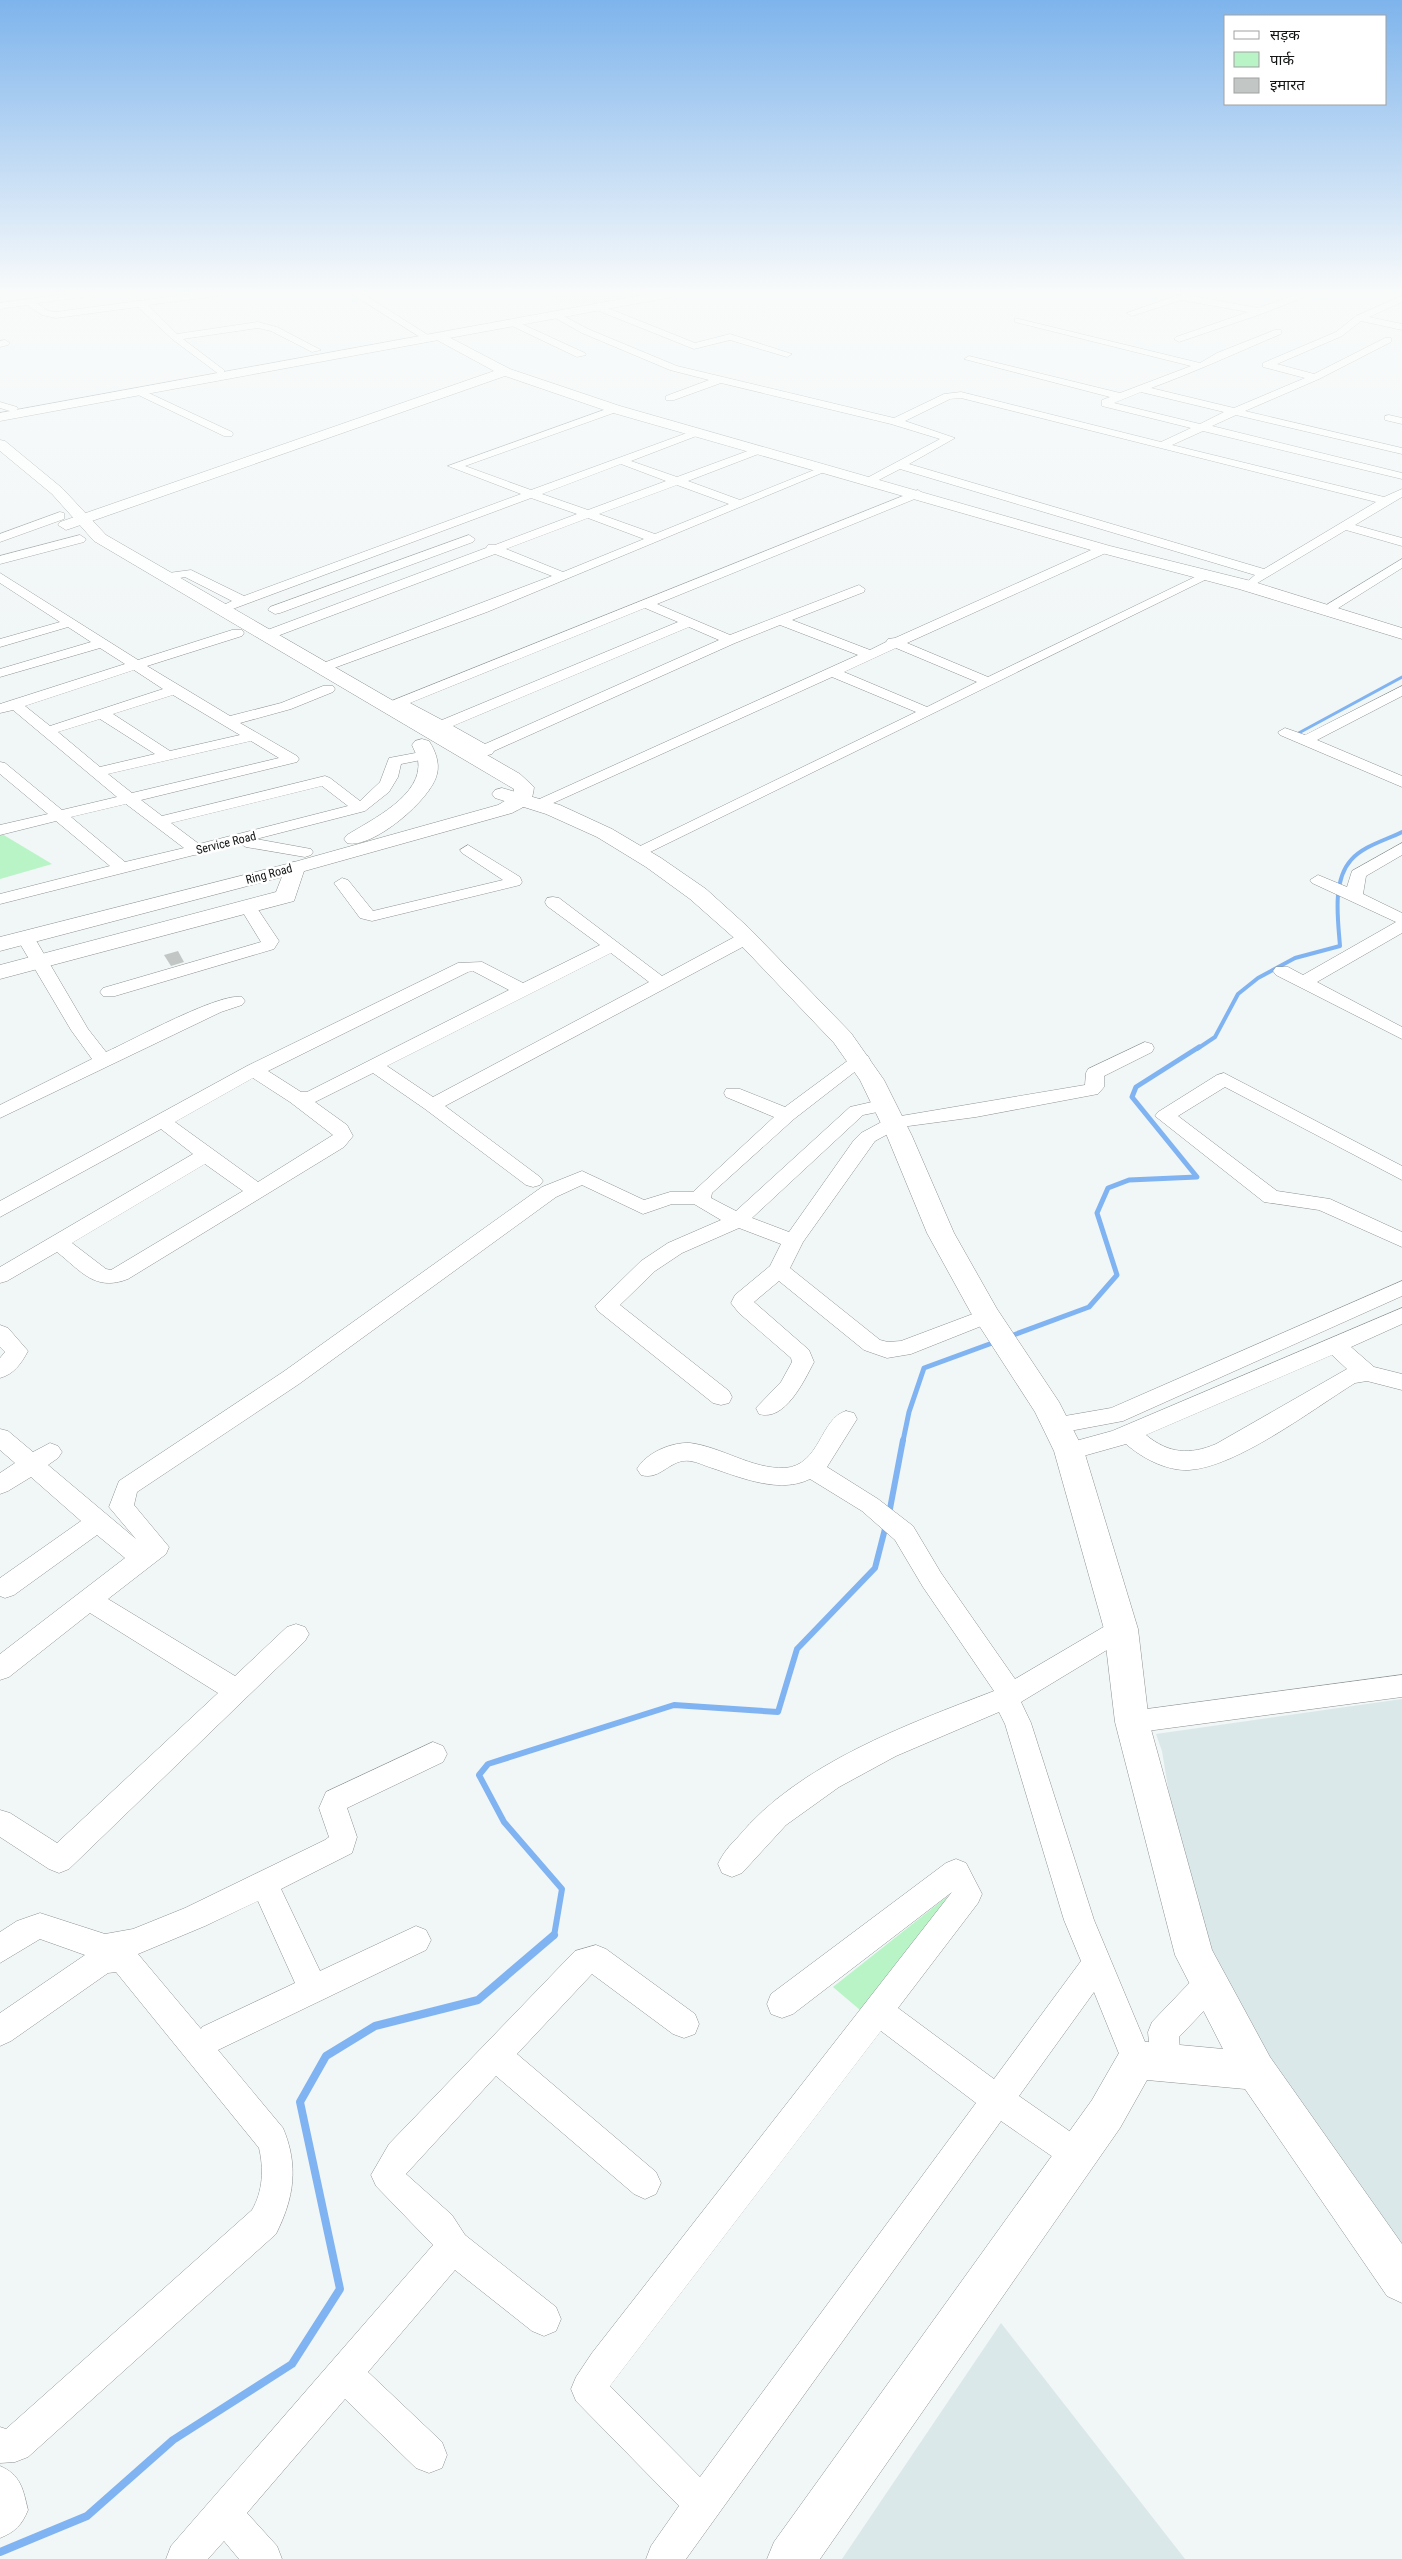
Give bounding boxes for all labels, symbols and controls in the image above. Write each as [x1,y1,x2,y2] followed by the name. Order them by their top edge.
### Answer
[1224,15,1387,105] legend
[1270,26,1300,44] text: सड़क
[1270,51,1294,69] text: पार्क
[1270,76,1305,94] text: इमारत
[194,829,258,857] street label: Service Road
[244,861,294,887] street label: Ring Road

